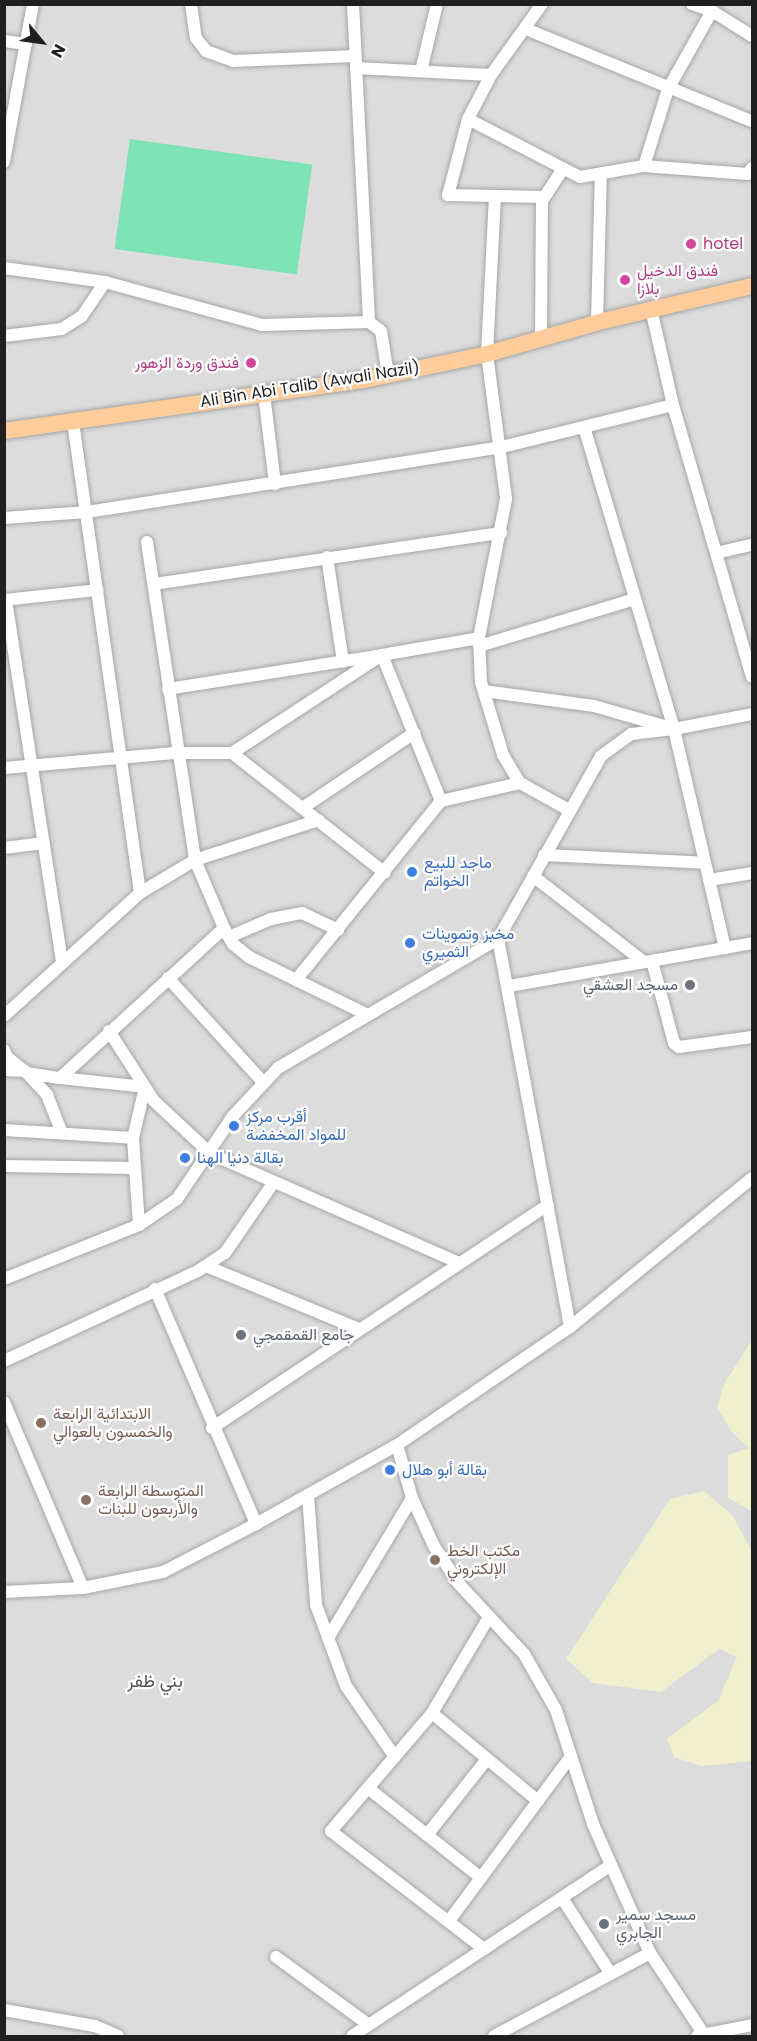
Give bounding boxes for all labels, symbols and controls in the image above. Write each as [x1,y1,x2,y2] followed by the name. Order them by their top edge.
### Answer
[12,12,72,72] north arrow
[45,40,71,62] text: N
[703,234,743,254] place label: hotel
[684,237,698,251] marker: hotel
[637,261,718,299] place label: فندق الدخيل بلازا
[618,273,632,287] marker: فندق الدخيل بلازا
[135,353,239,373] place label: فندق وردة الزهور
[244,356,258,370] marker: فندق وردة الزهور
[199,358,421,412] street label: Ali Bin Abi Talib (Awali Nazil)
[424,853,492,891] place label: ماجد للبيع الخواتم
[405,865,419,879] marker: ماجد للبيع الخواتم
[422,924,514,962] place label: مخبز وتموينات الثميري
[403,936,417,950] marker: مخبز وتموينات الثميري
[583,975,678,995] place label: مسجد العشقي
[683,978,697,992] marker: مسجد العشقي
[246,1107,346,1145] place label: أقرب مركز للمواد المخفضة
[227,1119,241,1133] marker: أقرب مركز للمواد المخفضة
[197,1148,283,1168] place label: بقالة دنيا الهنا
[178,1151,192,1165] marker: بقالة دنيا الهنا
[253,1325,354,1345] place label: جامع القمقمجي
[234,1328,248,1342] marker: جامع القمقمجي
[53,1404,173,1442] place label: الابتدائية الرابعة والخمسون بالعوالي
[34,1416,48,1430] marker: الابتدائية الرابعة والخمسون بالعوالي
[402,1460,487,1480] place label: بقالة أبو هلال
[383,1463,397,1477] marker: بقالة أبو هلال
[98,1481,204,1519] place label: المتوسطة الرابعة والأربعون للبنات
[79,1493,93,1507] marker: المتوسطة الرابعة والأربعون للبنات
[447,1541,520,1579] place label: مكتب الخط الإلكتروني
[428,1553,442,1567] marker: مكتب الخط الإلكتروني
[127,1670,183,1692] district label: بني ظفر
[616,1905,696,1943] place label: مسجد سمير الجابري
[597,1917,611,1931] marker: مسجد سمير الجابري

